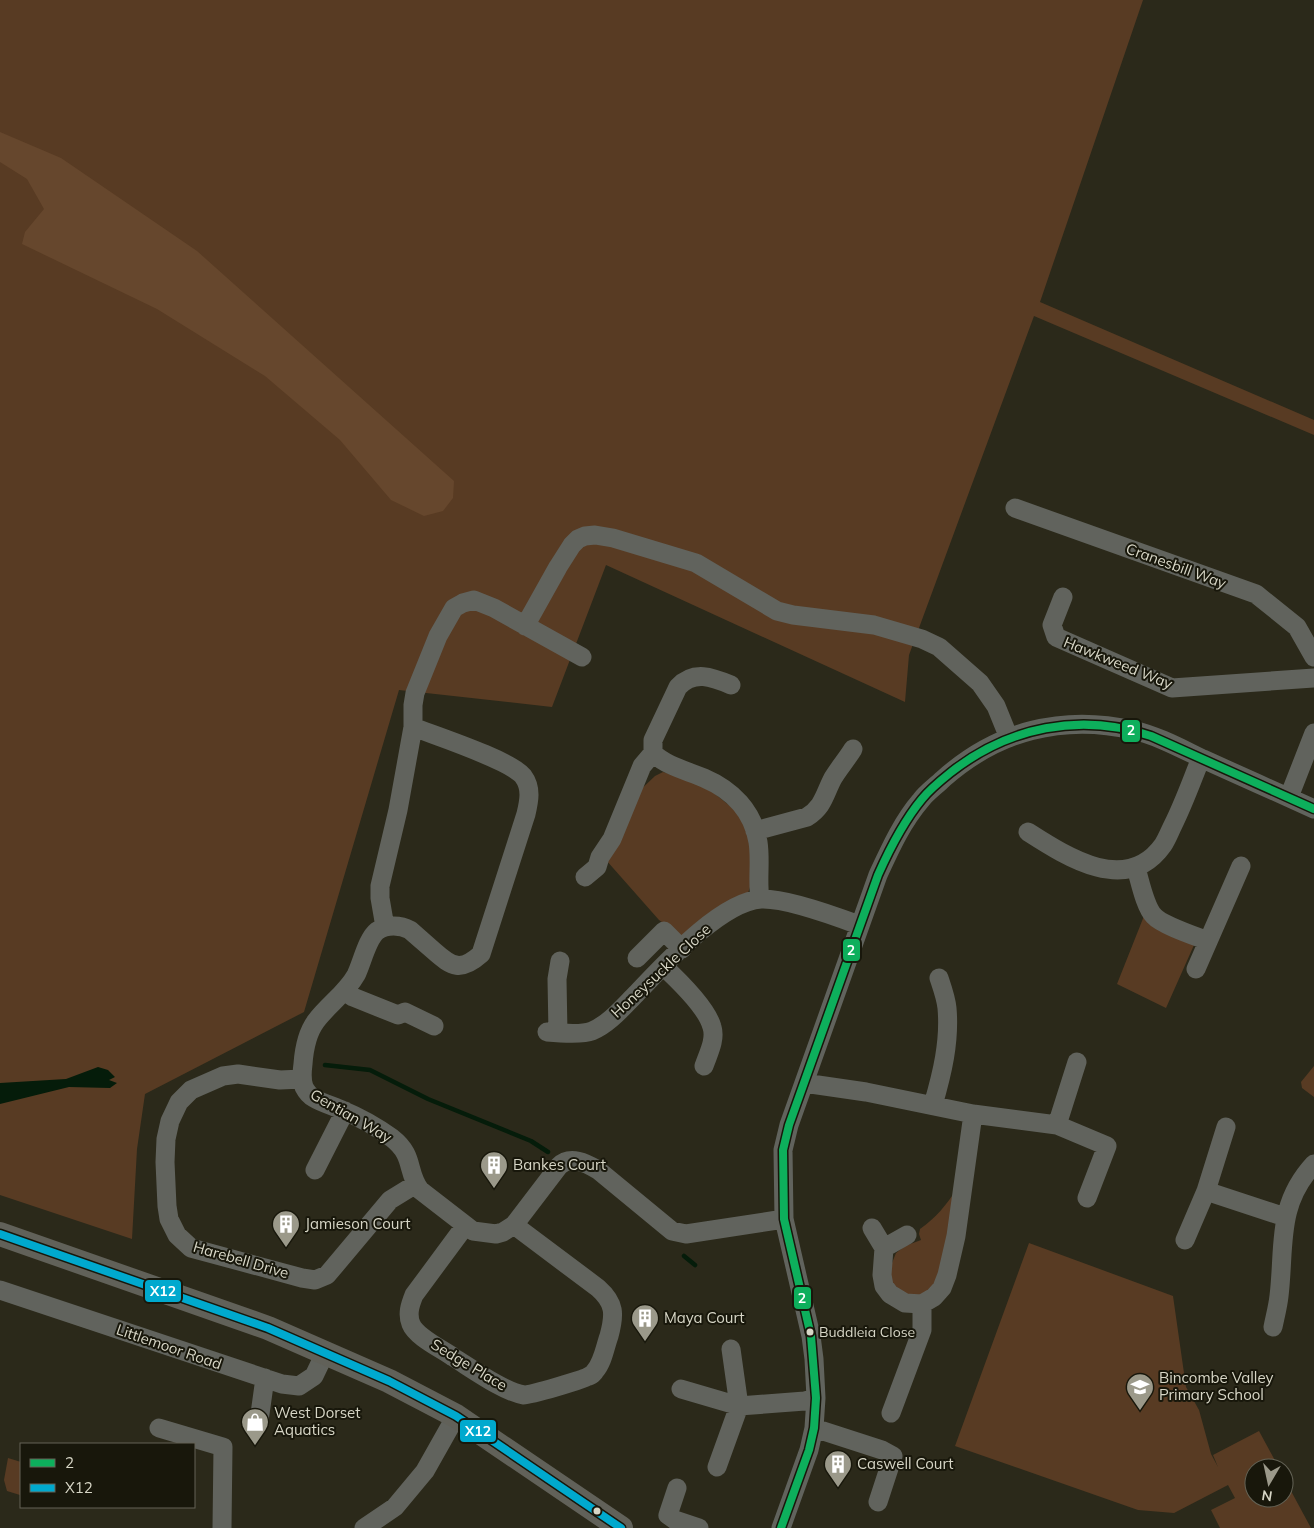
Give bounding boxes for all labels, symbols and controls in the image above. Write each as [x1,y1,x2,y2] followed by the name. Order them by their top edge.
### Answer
[1123,539,1229,592] street label: Cranesbill Way
[1061,632,1175,693] street label: Hawkweed Way
[1121,719,1141,743] line badge: 2
[1127,721,1135,739] text: 2
[607,919,715,1022] street label: Honeysuckle Close
[842,938,861,962] line badge: 2
[847,941,855,959] text: 2
[307,1085,395,1147] street label: Gentian Way
[479,1150,509,1189] building icon: Bankes Court
[513,1155,606,1174] place label: Bankes Court
[271,1209,301,1248] building icon: Jamieson Court
[305,1214,411,1233] place label: Jamieson Court
[191,1237,291,1282] street label: Harebell Drive
[144,1279,182,1303] line badge: X12
[149,1282,176,1300] text: X12
[793,1286,812,1310] line badge: 2
[798,1289,806,1307] text: 2
[630,1303,660,1342] building icon: Maya Court
[664,1308,745,1327] place label: Maya Court
[114,1320,224,1373] street label: Littlemoor Road
[819,1323,915,1341] place label: Buddleia Close
[805,1327,815,1337] marker: Buddleia Close
[428,1334,511,1395] street label: Sedge Place
[1159,1368,1273,1404] place label: Bincombe Valley Primary School
[1125,1372,1155,1411] school or university icon: Bincombe Valley Primary School
[274,1403,360,1439] place label: West Dorset Aquatics
[240,1407,270,1446] shop icon: West Dorset Aquatics
[459,1419,497,1443] line badge: X12
[464,1422,491,1440] text: X12
[20,1443,195,1508] legend
[823,1449,853,1488] building icon: Caswell Court
[65,1453,74,1472] text: 2
[857,1454,954,1473] place label: Caswell Court
[1244,1458,1294,1508] north arrow
[65,1478,93,1497] text: X12
[1260,1486,1274,1506] text: N
[592,1506,602,1516] unlabelled marker

